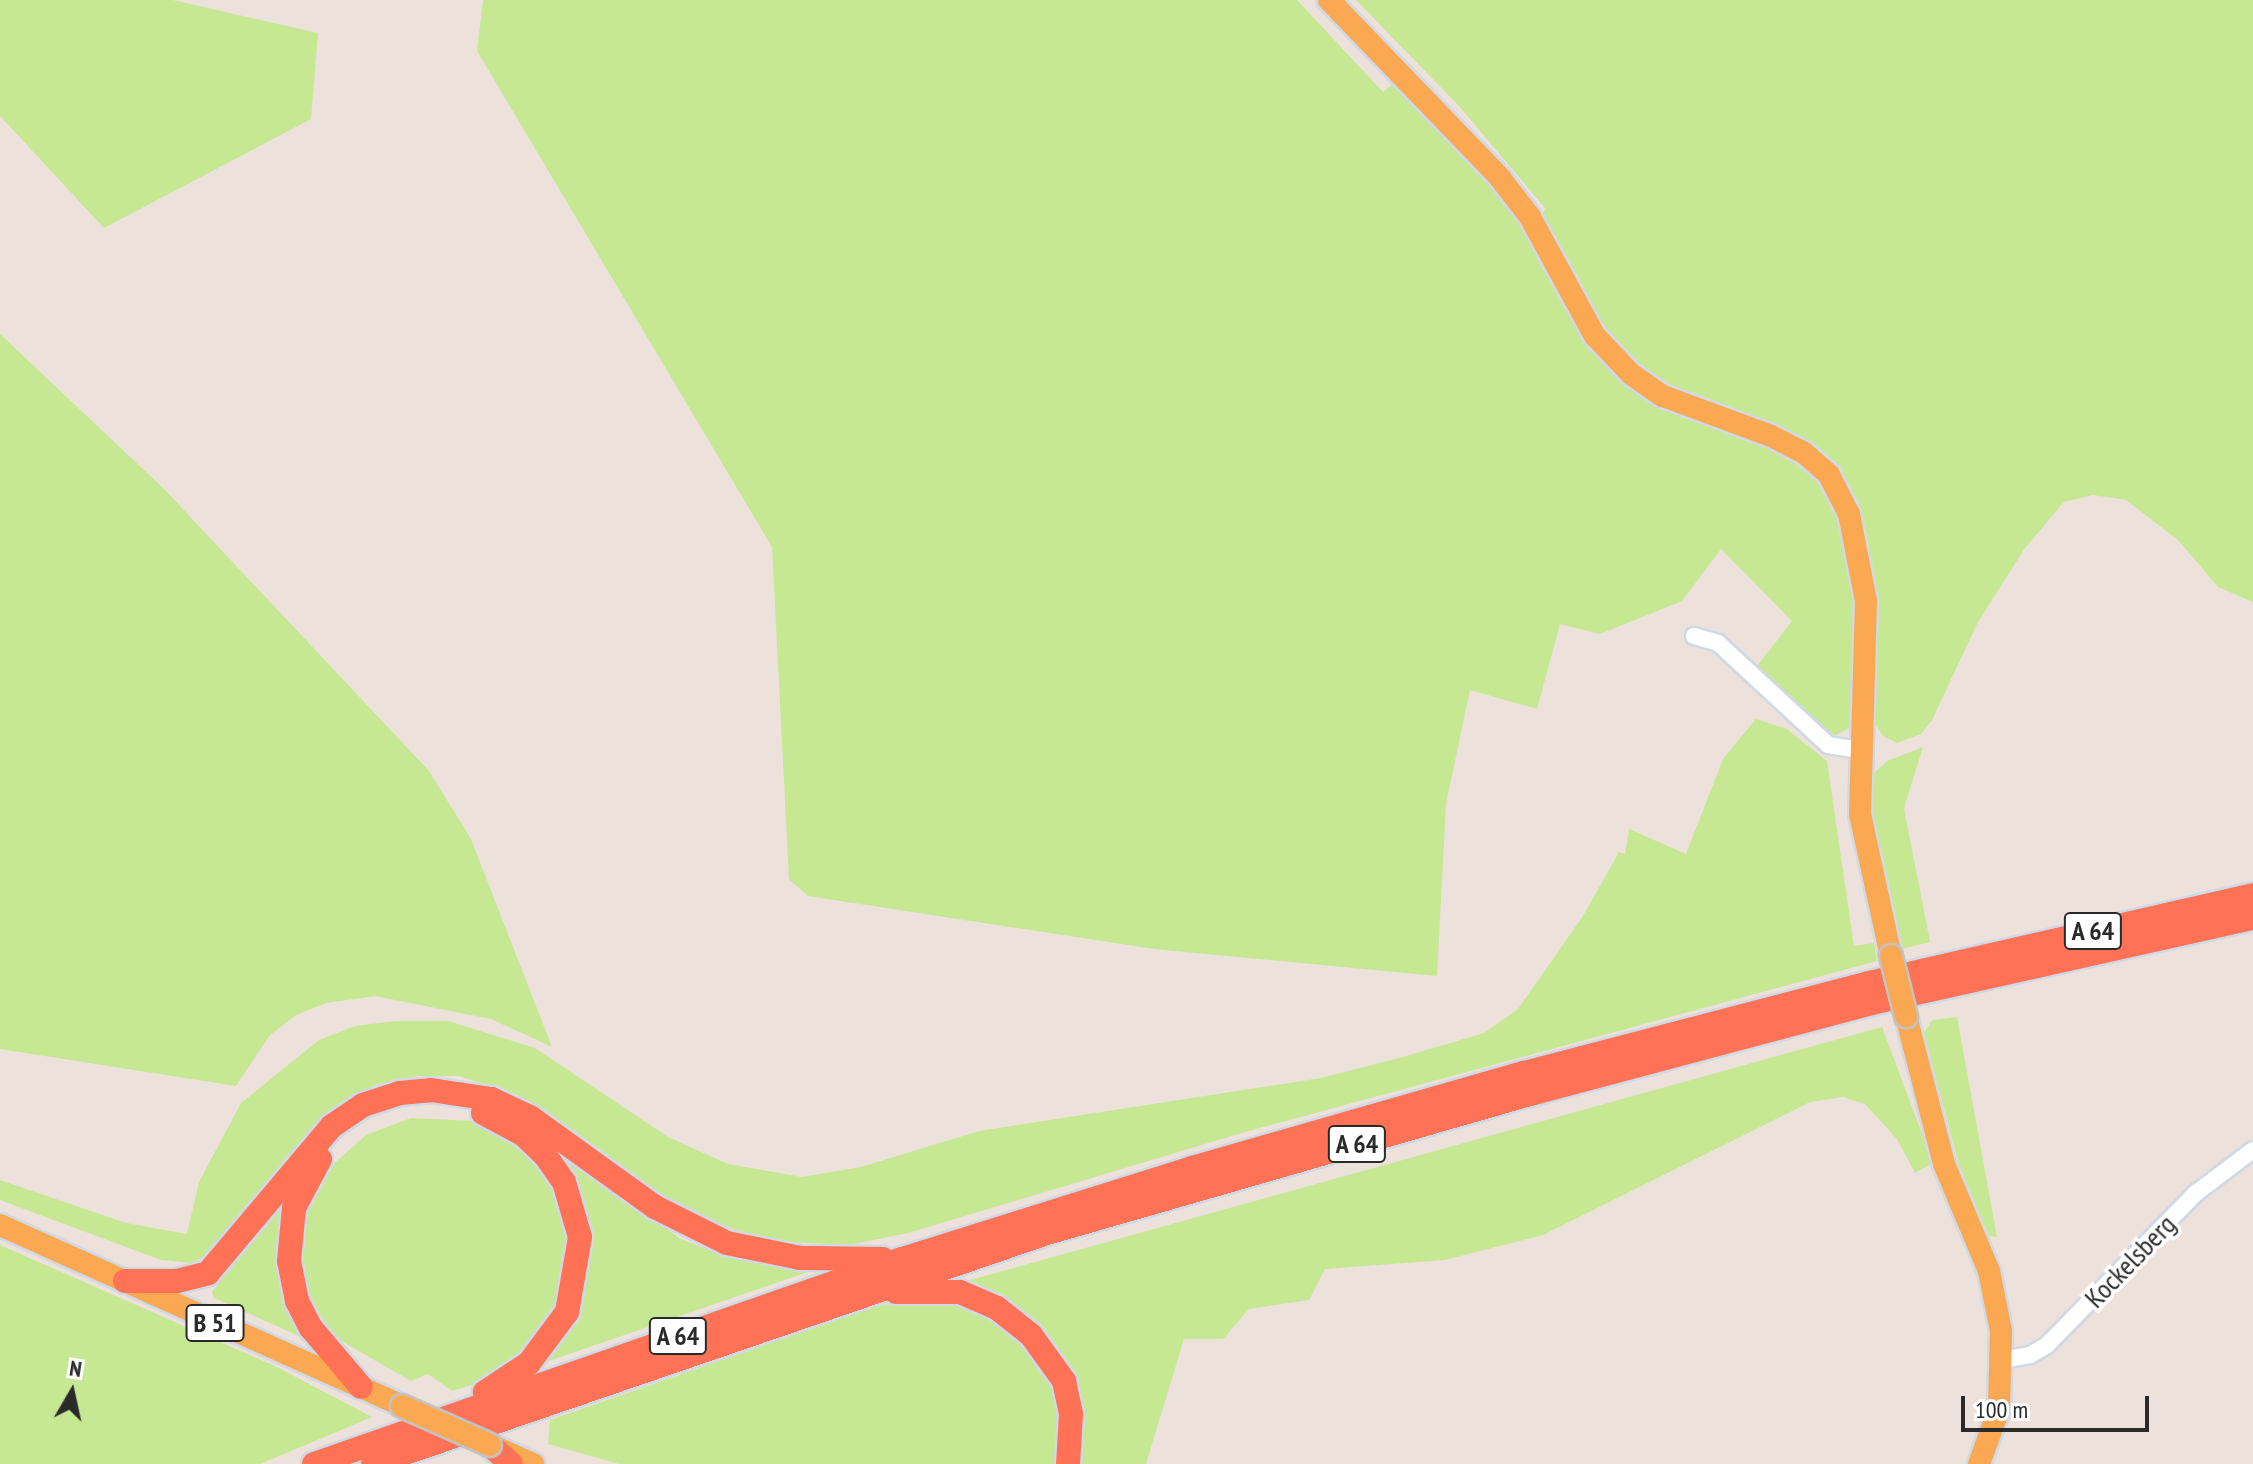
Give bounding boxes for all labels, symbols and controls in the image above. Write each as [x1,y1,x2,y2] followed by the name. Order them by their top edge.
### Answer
[2063,909,2123,953] road number: A 64
[1327,1122,1387,1166] road number: A 64
[2077,1207,2183,1315] street label: Kockelsberg
[185,1301,245,1345] road number: B 51
[648,1314,708,1358] road number: A 64
[32,1352,112,1432] north arrow
[68,1354,84,1383] text: N
[1965,1380,2153,1430] scale bar
[1975,1394,2028,1425] text: 100 m

